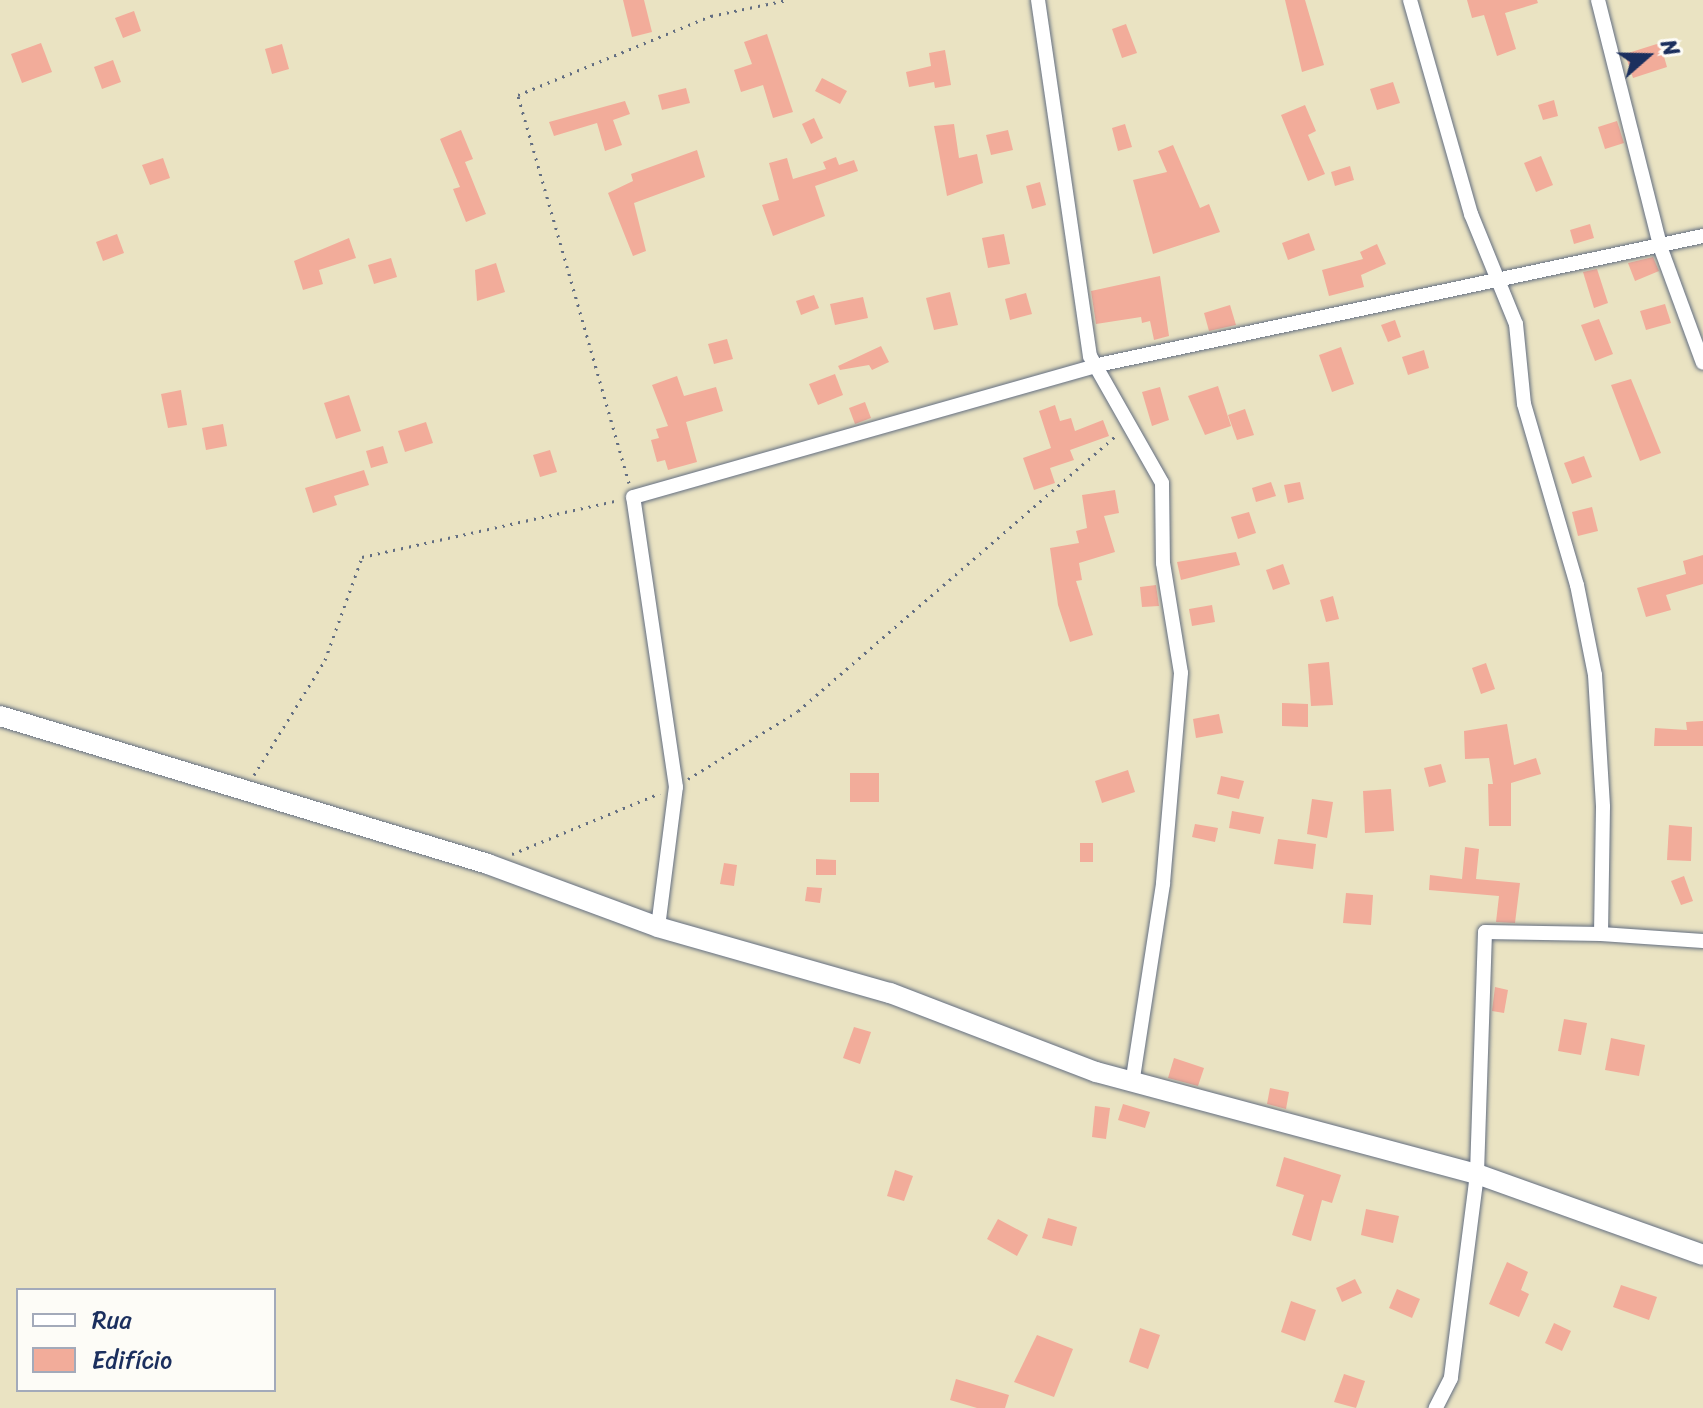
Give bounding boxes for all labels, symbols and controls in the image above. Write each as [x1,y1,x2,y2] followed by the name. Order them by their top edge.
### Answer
[1607,16,1687,96] north arrow
[1649,34,1691,61] text: N
[16,1288,276,1392] legend
[92,1299,131,1341] text: Rua
[92,1339,172,1381] text: Edifício

